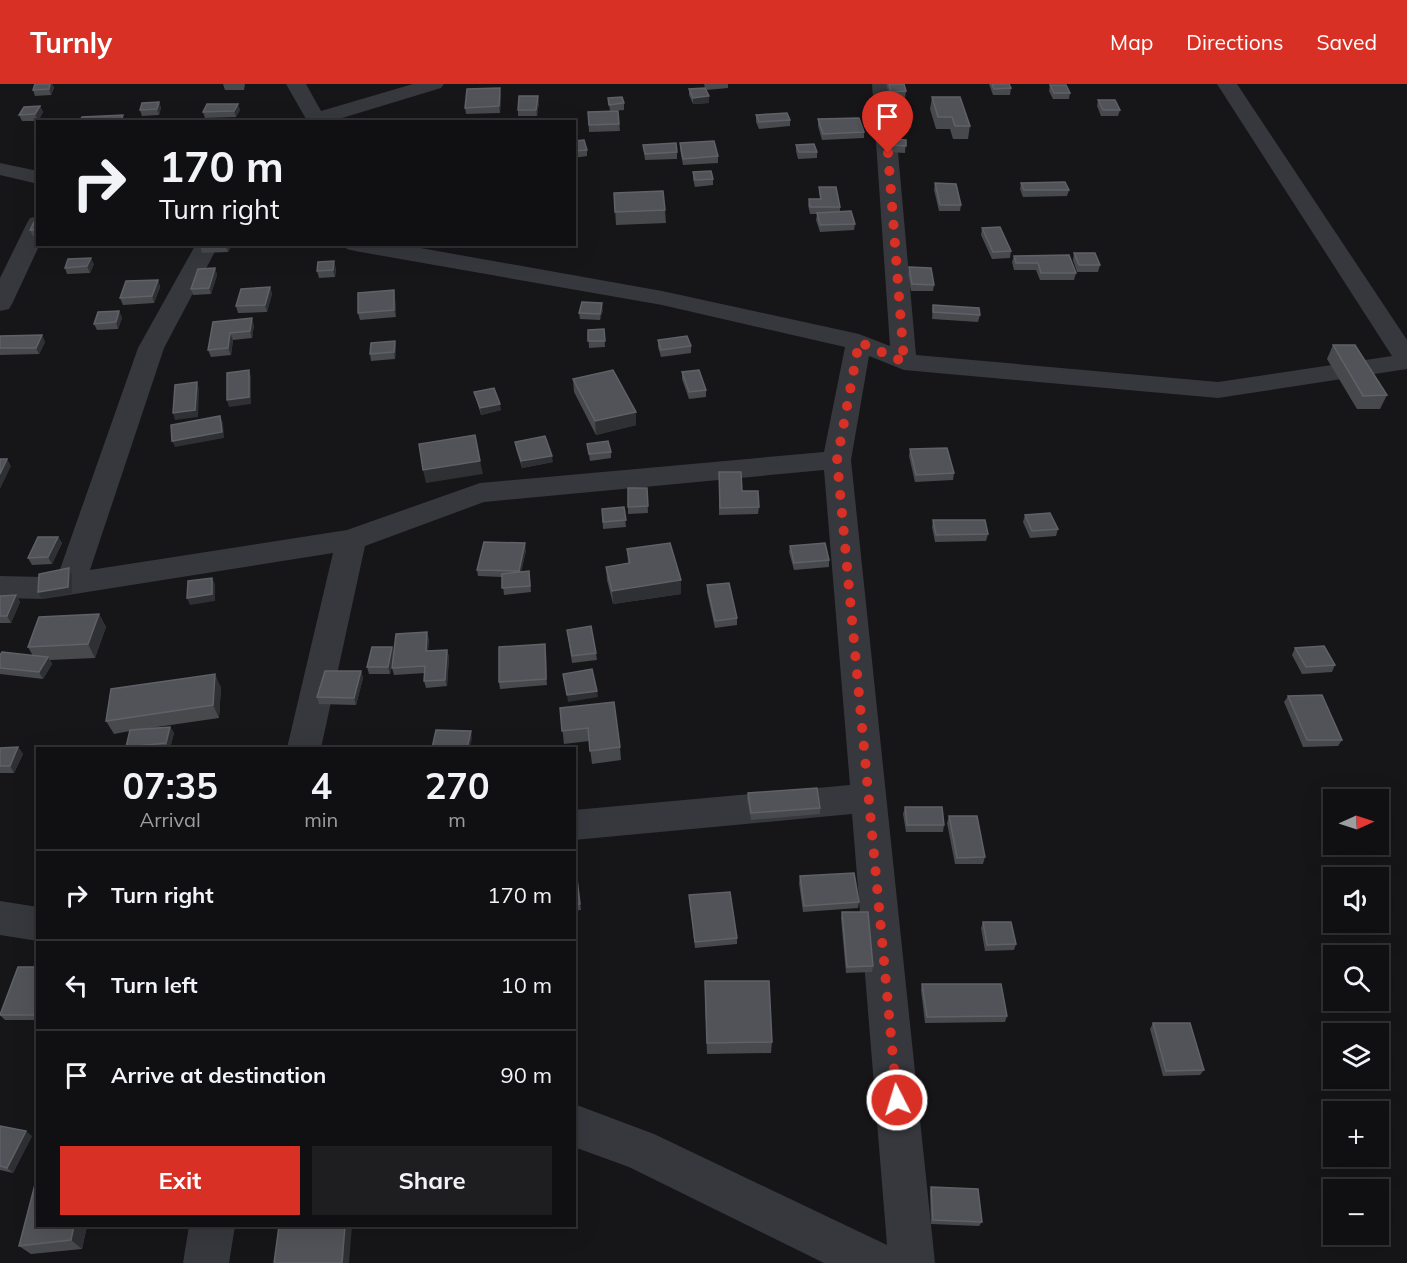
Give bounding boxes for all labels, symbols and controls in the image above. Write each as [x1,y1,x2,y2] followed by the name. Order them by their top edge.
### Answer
[30,25,112,60] text: Turnly
[1110,29,1153,55] text: Map
[1186,29,1283,55] text: Directions
[1316,29,1377,55] text: Saved
[862,91,913,153] pin
[871,100,904,133] icon: arrive
[159,140,284,193] text: 170 m
[60,144,138,222] icon: right
[159,192,279,226] text: Turn right
[122,763,218,808] text: 07:35
[310,763,332,808] text: 4
[425,763,490,808] text: 270
[1323,789,1389,855] north arrow
[1323,789,1389,1245] map controls
[140,807,201,832] text: Arrival
[304,807,338,832] text: min
[448,807,466,832] text: m
[1323,867,1389,933] button: sound
[60,879,93,912] icon: right
[111,881,214,909] text: Turn right
[487,881,552,909] text: 170 m
[1323,945,1389,1011] button: search
[60,969,93,1002] icon: left
[111,971,198,999] text: Turn left
[501,971,552,999] text: 10 m
[1323,1023,1389,1089] button: layers
[60,1059,93,1092] icon: arrive
[111,1061,326,1089] text: Arrive at destination
[501,1061,552,1089] text: 90 m
[865,1068,929,1132] position arrow
[1323,1101,1389,1167] button: +
[60,1146,300,1215] button: Exit
[312,1146,552,1215] button: Share
[1323,1179,1389,1245] button: −

